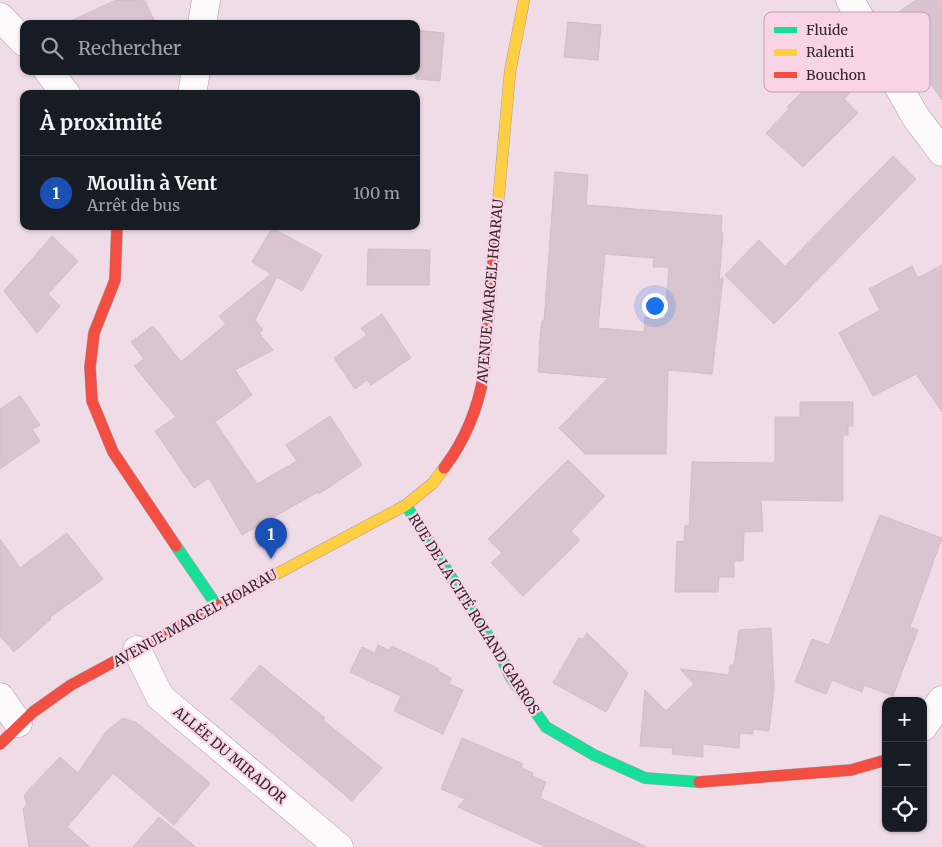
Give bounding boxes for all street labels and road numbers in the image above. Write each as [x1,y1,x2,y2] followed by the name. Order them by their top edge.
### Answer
[473,197,507,385] street label: AVENUE MARCEL HOARAU
[405,510,543,718] street label: RUE DE LA CITÉ ROLAND GARROS
[109,565,281,671] street label: AVENUE MARCEL HOARAU
[169,702,290,808] street label: ALLÉE DU MIRADOR

